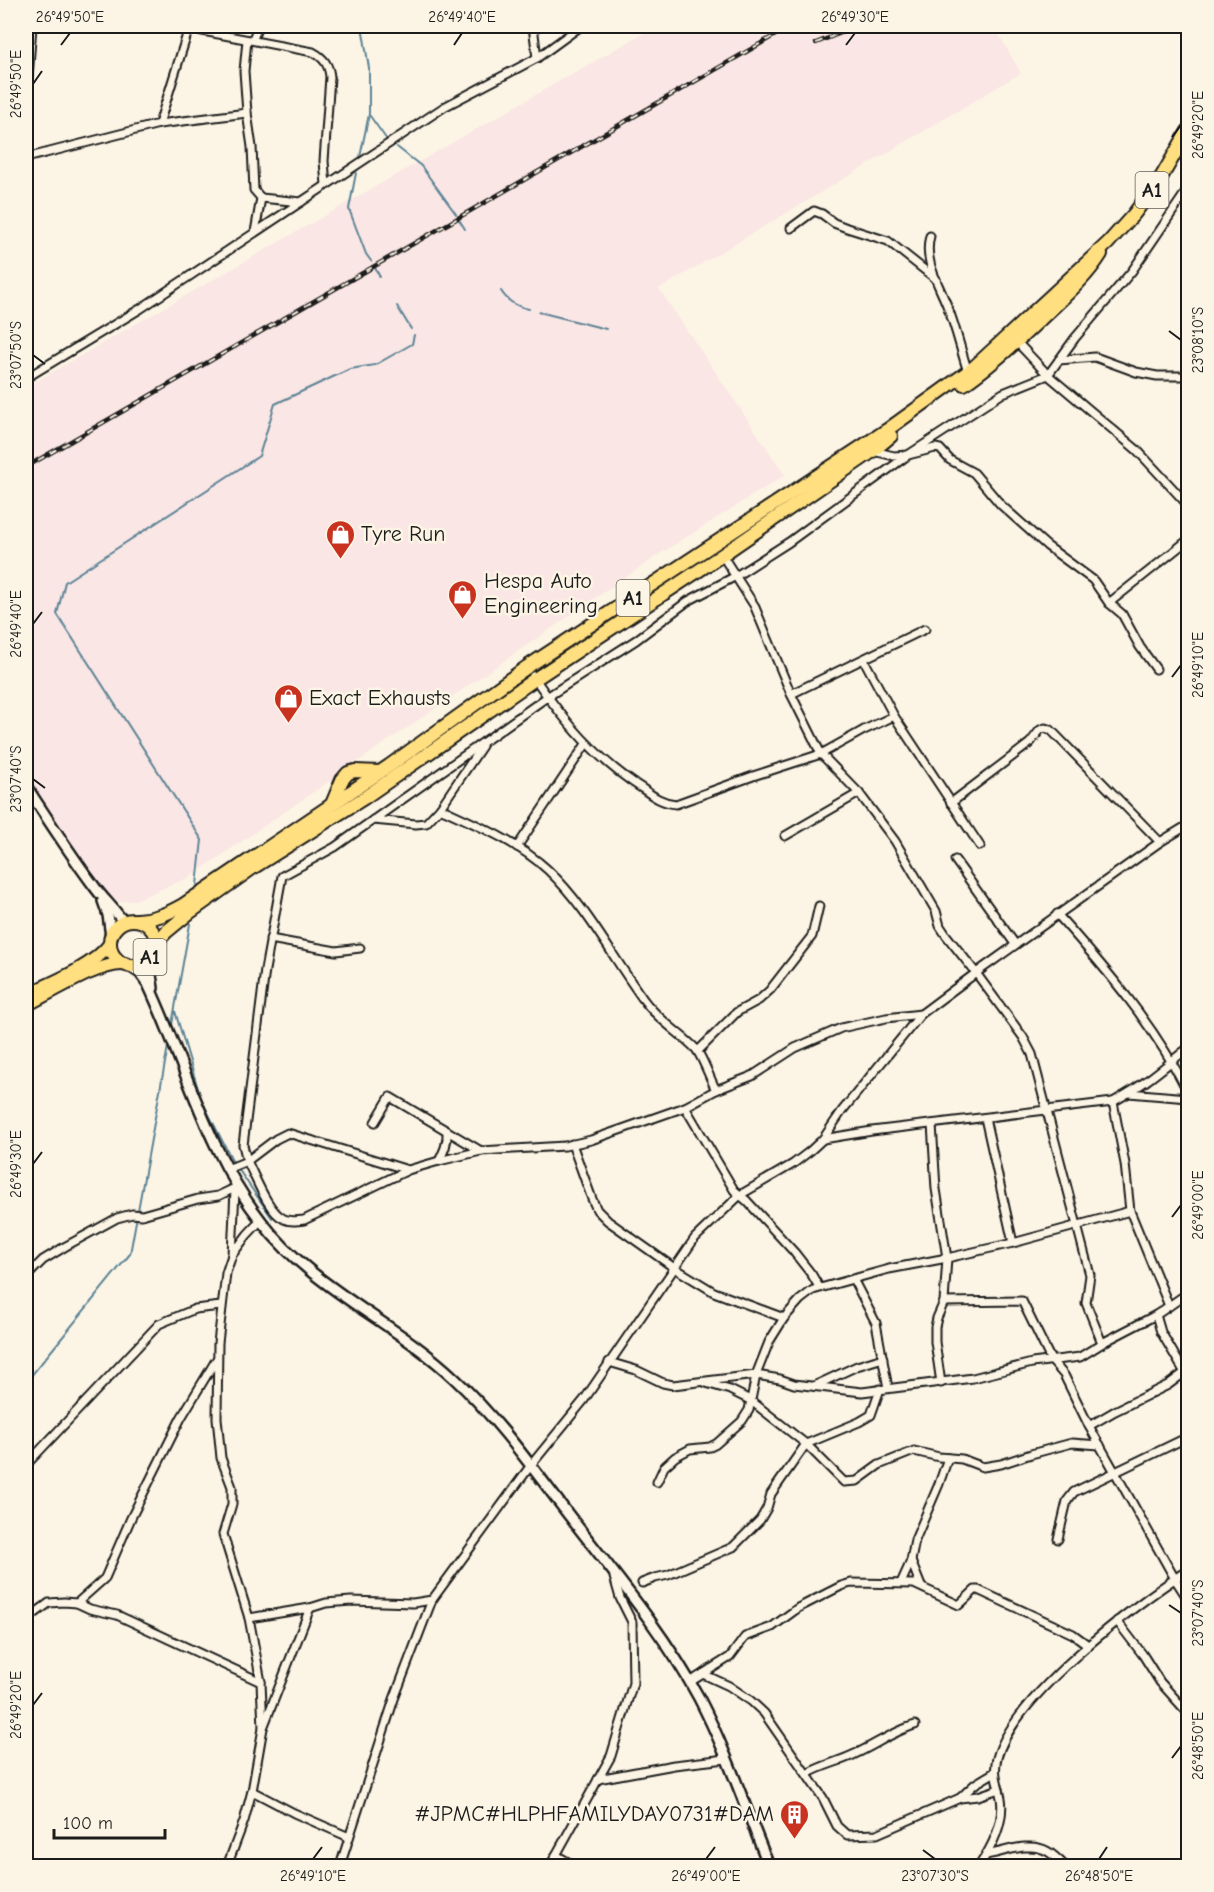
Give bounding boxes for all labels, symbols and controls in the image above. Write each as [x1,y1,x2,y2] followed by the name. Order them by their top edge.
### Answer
[36,8,104,26] text: 26°49'50"E
[428,8,496,26] text: 26°49'40"E
[821,8,889,26] text: 26°49'30"E
[7,50,25,118] text: 26°49'50"E
[1189,91,1207,159] text: 26°49'20"E
[1136,172,1168,208] road number: A1
[1189,307,1207,373] text: 23°08'10"S
[7,321,25,389] text: 23°07'50"S
[324,518,356,560] shop icon: Tyre Run
[361,521,446,547] place label: Tyre Run
[484,568,598,619] place label: Hespa Auto Engineering
[447,578,479,620] shop icon: Hespa Auto Engineering
[616,580,650,616] road number: A1
[7,590,25,658] text: 26°49'40"E
[1189,632,1207,698] text: 26°49'10"E
[272,682,304,724] shop icon: Exact Exhausts
[309,685,450,711] place label: Exact Exhausts
[7,745,25,813] text: 23°07'40"S
[134,939,166,975] road number: A1
[7,1130,25,1198] text: 26°49'30"E
[1189,1170,1207,1240] text: 26°49'00"E
[1189,1579,1207,1647] text: 23°07'40"S
[7,1671,25,1739] text: 26°49'20"E
[1189,1712,1207,1780] text: 26°48'50"E
[779,1798,811,1840] building icon: #JPMC#HLPHFAMILYDAY0731#DAM
[414,1801,774,1827] place label: #JPMC#HLPHFAMILYDAY0731#DAM
[54,1802,165,1840] scale bar
[63,1813,113,1834] text: 100 m
[280,1867,346,1885] text: 26°49'10"E
[671,1867,741,1885] text: 26°49'00"E
[901,1867,969,1885] text: 23°07'30"S
[1065,1867,1133,1885] text: 26°48'50"E

